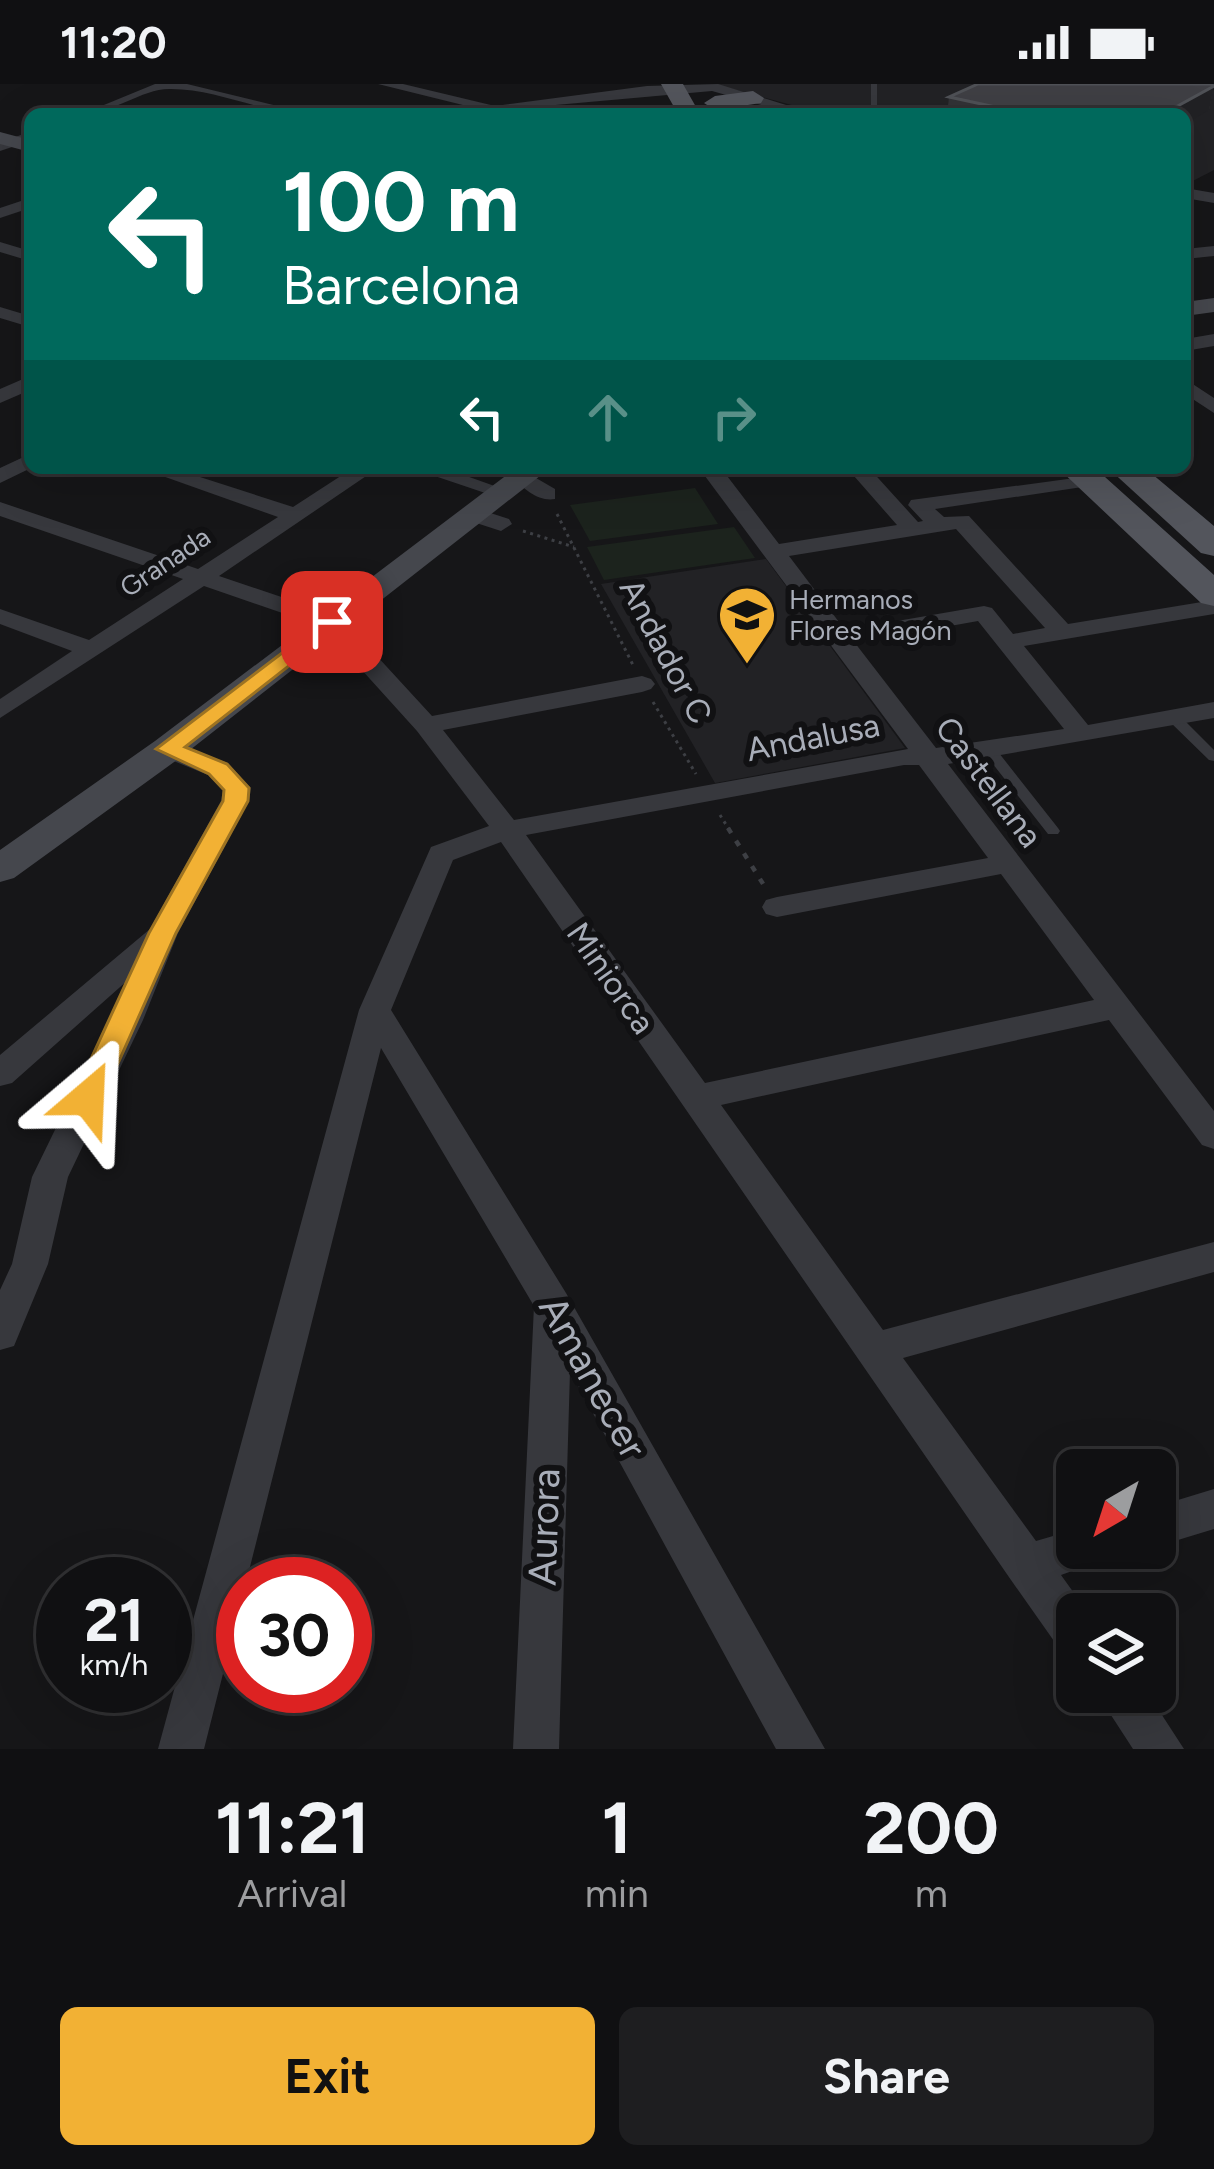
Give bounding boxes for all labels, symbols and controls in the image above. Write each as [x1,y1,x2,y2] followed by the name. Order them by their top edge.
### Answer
[60,15,167,69] text: 11:20
[282,151,520,252] text: 100 m
[84,156,240,312] icon: left
[282,253,520,318] text: Barcelona
[449,384,515,450] icon: left
[575,384,641,450] icon: ahead
[701,384,767,450] icon: right
[114,520,216,604] street label: Granada
[281,571,383,673] pin
[612,572,720,730] street label: Andador C
[789,583,952,647] place label: Hermanos Flores Magón
[716,584,778,666] school or university icon: Hermanos Flores Magón
[299,589,365,655] icon: arrive
[743,705,883,769] street label: Andalusa
[927,709,1051,855] street label: Castellana
[559,915,663,1041] street label: Miniorca
[25.0,1035,151.0,1161] position arrow
[529,1288,657,1466] street label: Amanecer
[1056,1449,1176,1569] north arrow
[1056,1449,1176,1713] map controls
[518,1468,570,1586] street label: Aurora
[216,1557,372,1713] speed limit sign: 30
[84,1584,144,1656] text: 21
[1056,1593,1176,1713] button: layers
[80,1646,148,1683] text: km/h
[215,1785,370,1871] text: 11:21
[602,1785,632,1871] text: 1
[864,1785,999,1871] text: 200
[237,1870,347,1917] text: Arrival
[585,1870,649,1917] text: min
[915,1870,948,1917] text: m
[60,2007,595,2145] button: Exit
[619,2007,1154,2145] button: Share

